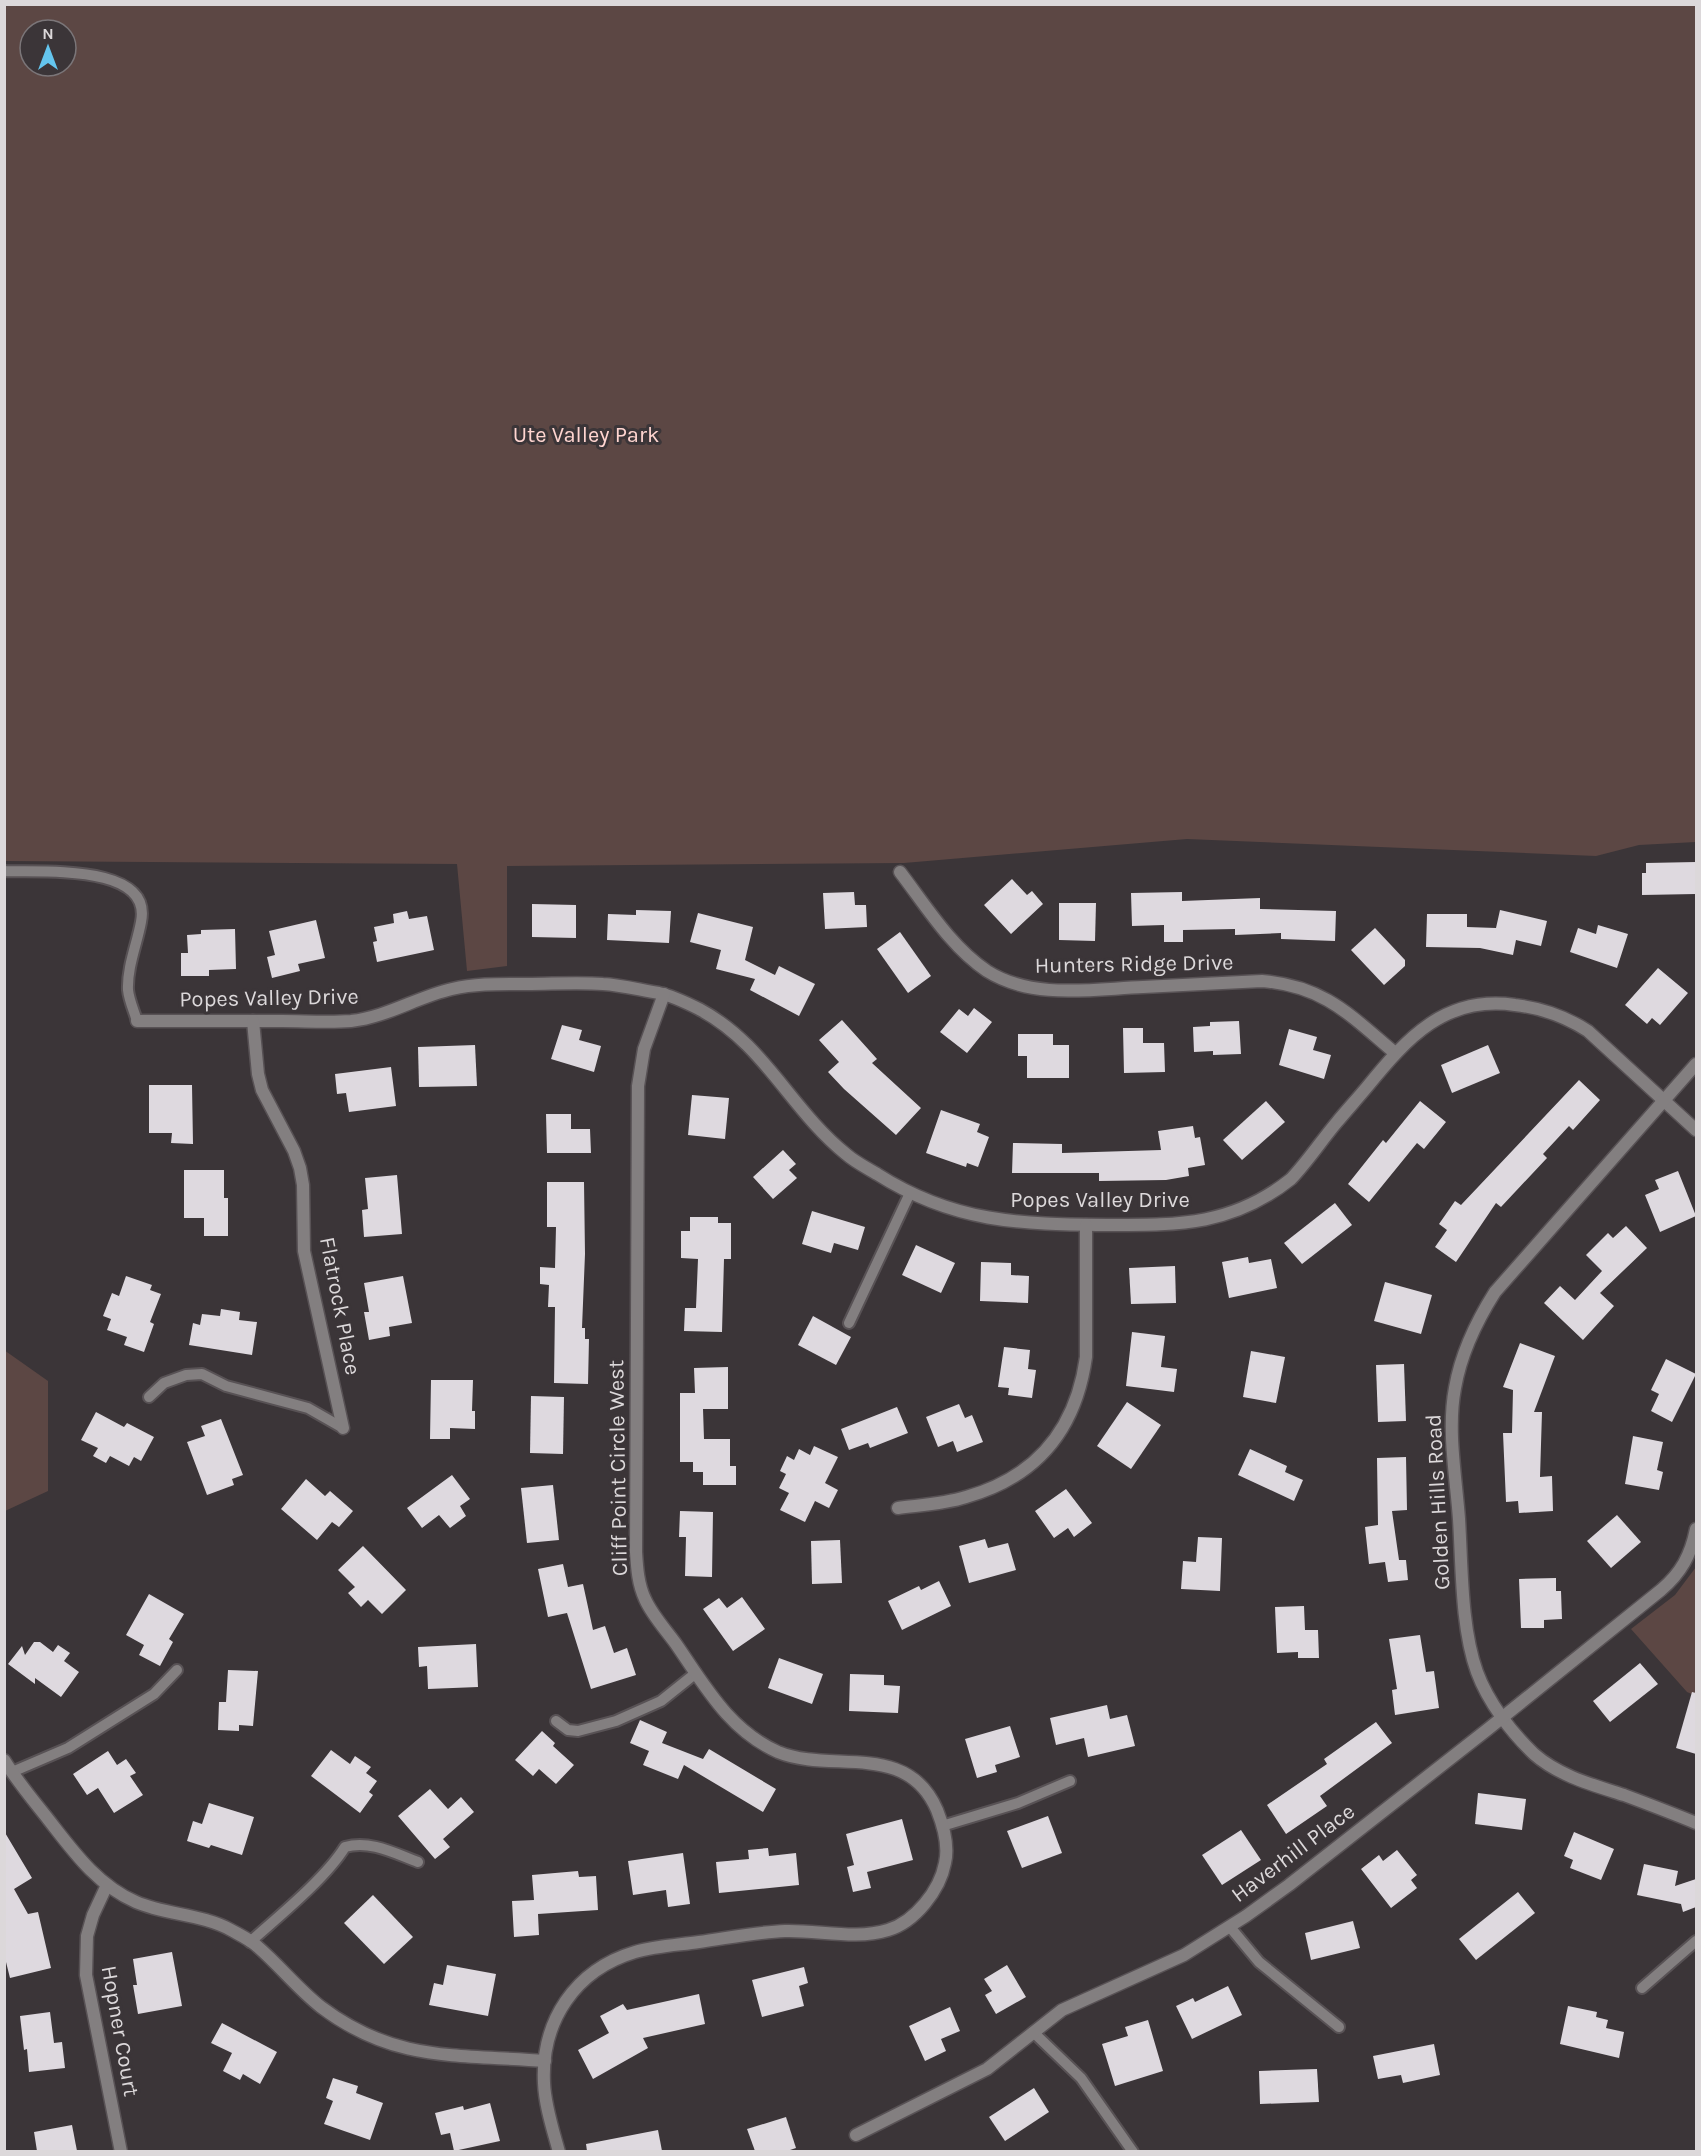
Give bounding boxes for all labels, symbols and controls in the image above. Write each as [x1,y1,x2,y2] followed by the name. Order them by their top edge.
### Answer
[18,18,78,78] north arrow
[42,24,54,43] text: N
[513,422,659,448] park label: Ute Valley Park
[1034,949,1234,979] street label: Hunters Ridge Drive
[179,983,359,1013] street label: Popes Valley Drive
[1010,1187,1190,1213] street label: Popes Valley Drive
[314,1235,366,1377] street label: Flatrock Place
[603,1360,633,1576] street label: Cliff Point Circle West
[1420,1413,1456,1591] street label: Golden Hills Road
[1226,1798,1360,1908] street label: Haverhill Place
[96,1964,144,2098] street label: Hopner Court

